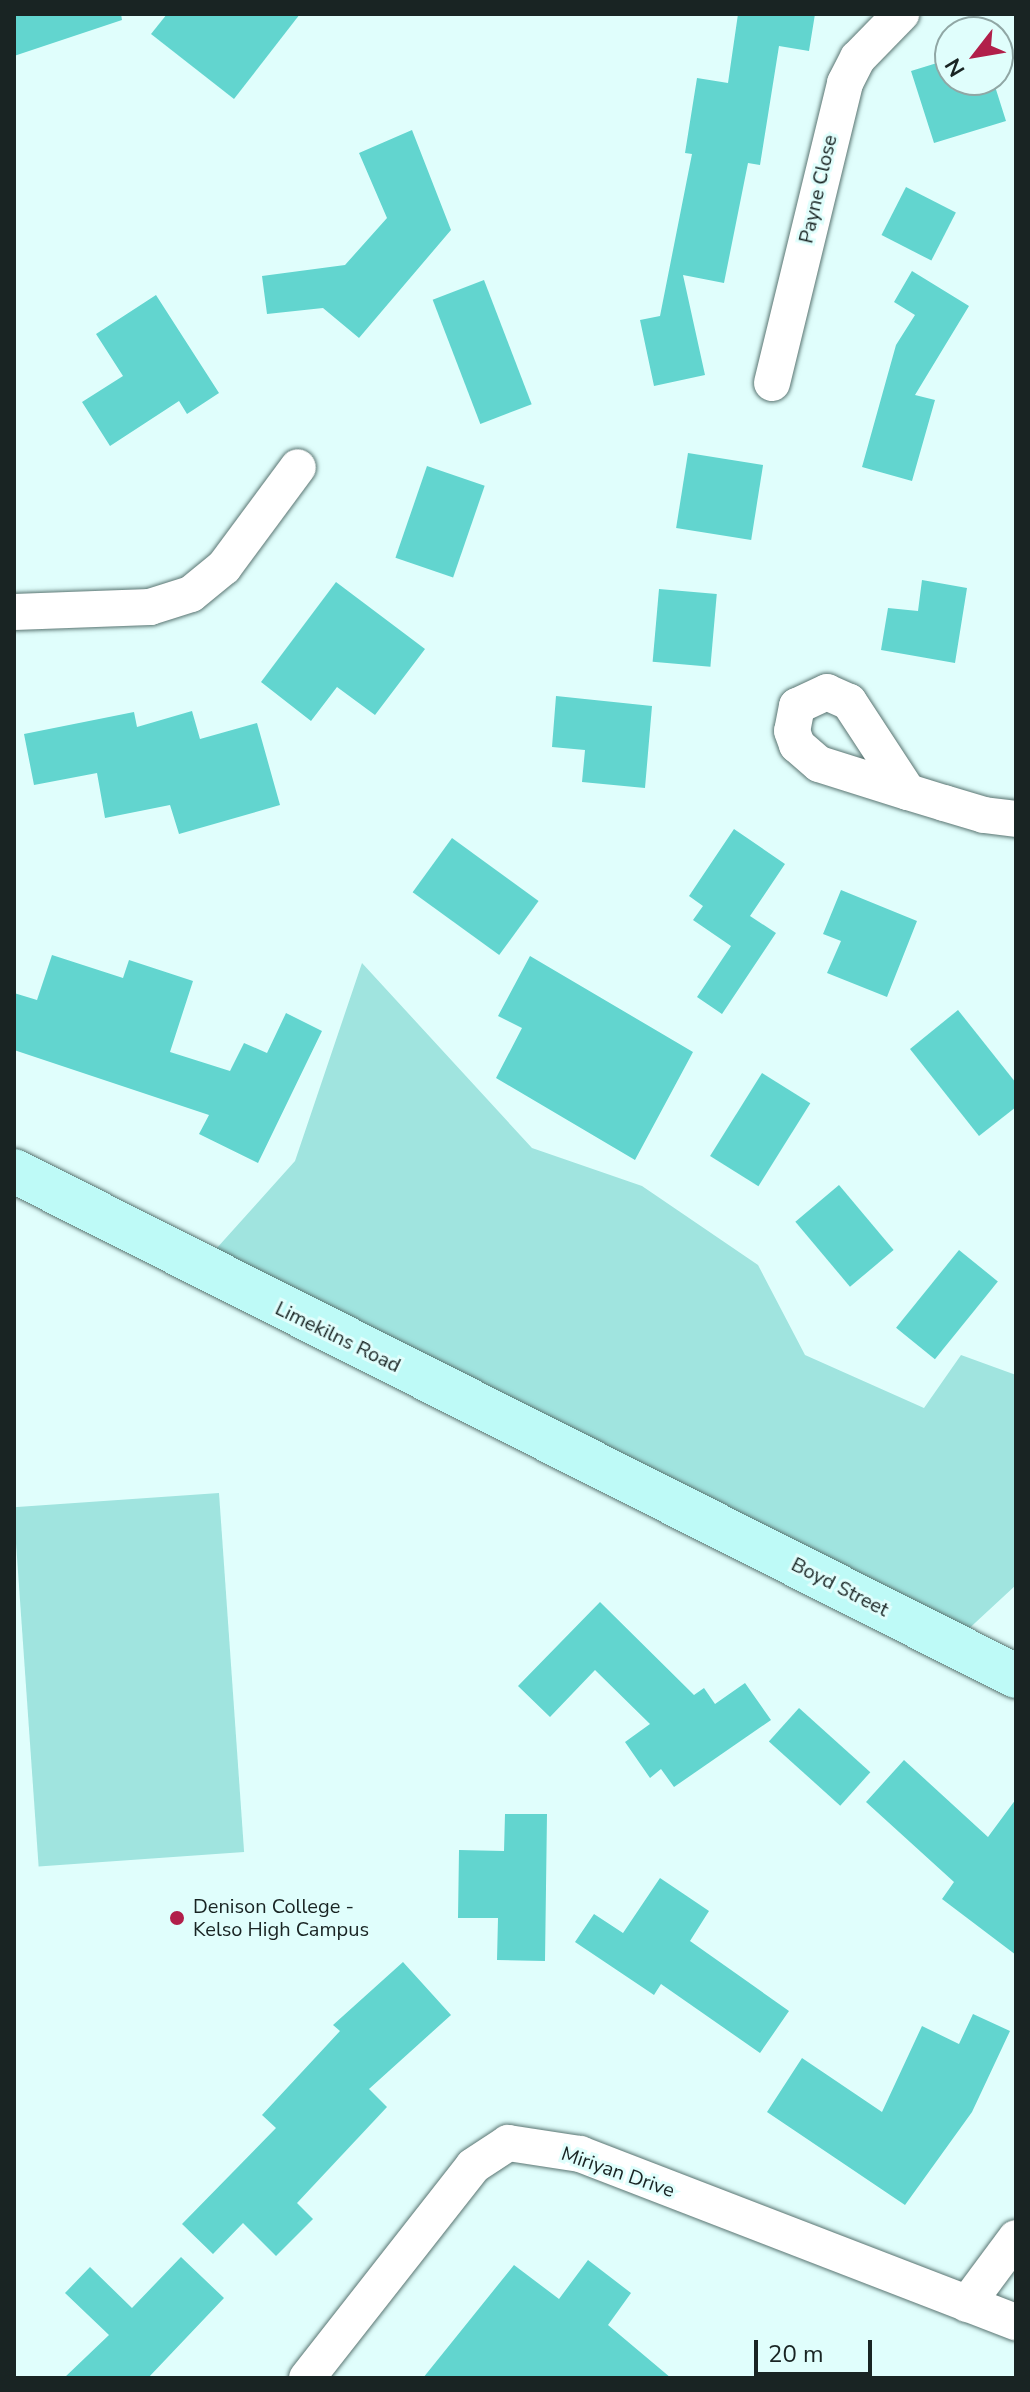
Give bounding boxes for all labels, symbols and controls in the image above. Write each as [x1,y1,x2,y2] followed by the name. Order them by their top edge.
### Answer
[934,16,1014,96] north arrow
[938,53,972,82] text: N
[794,132,842,246] street label: Payne Close
[271,1296,405,1378] street label: Limekilns Road
[787,1552,893,1622] street label: Boyd Street
[193,1894,369,1941] place label: Denison College - Kelso High Campus
[168,1909,186,1927] marker: Denison College - Kelso High Campus
[558,2141,678,2203] street label: Miriyan Drive
[758,2324,876,2374] scale bar
[768,2338,824,2370] text: 20 m

